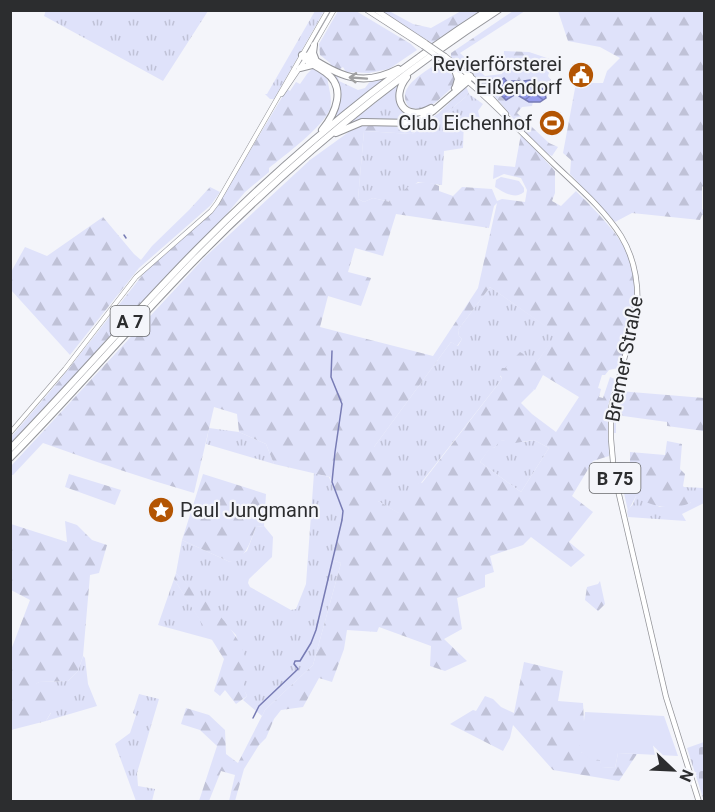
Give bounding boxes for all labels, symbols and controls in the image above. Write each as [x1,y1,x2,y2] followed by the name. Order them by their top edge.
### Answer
[432,52,562,99] place label: Revierförsterei Eißendorf
[566,60,596,90] public building icon: Revierförsterei Eißendorf
[348,72,368,83] one-way arrow
[537,108,567,138] sports icon: Club Eichenhof
[398,111,532,135] place label: Club Eichenhof
[600,294,648,424] street label: Bremer Straße
[110,306,150,336] road number: A 7
[590,463,640,493] road number: B 75
[146,495,176,525] place icon: Paul Jungmann
[180,498,319,522] place label: Paul Jungmann
[643,740,703,800] north arrow
[675,767,697,785] text: N

